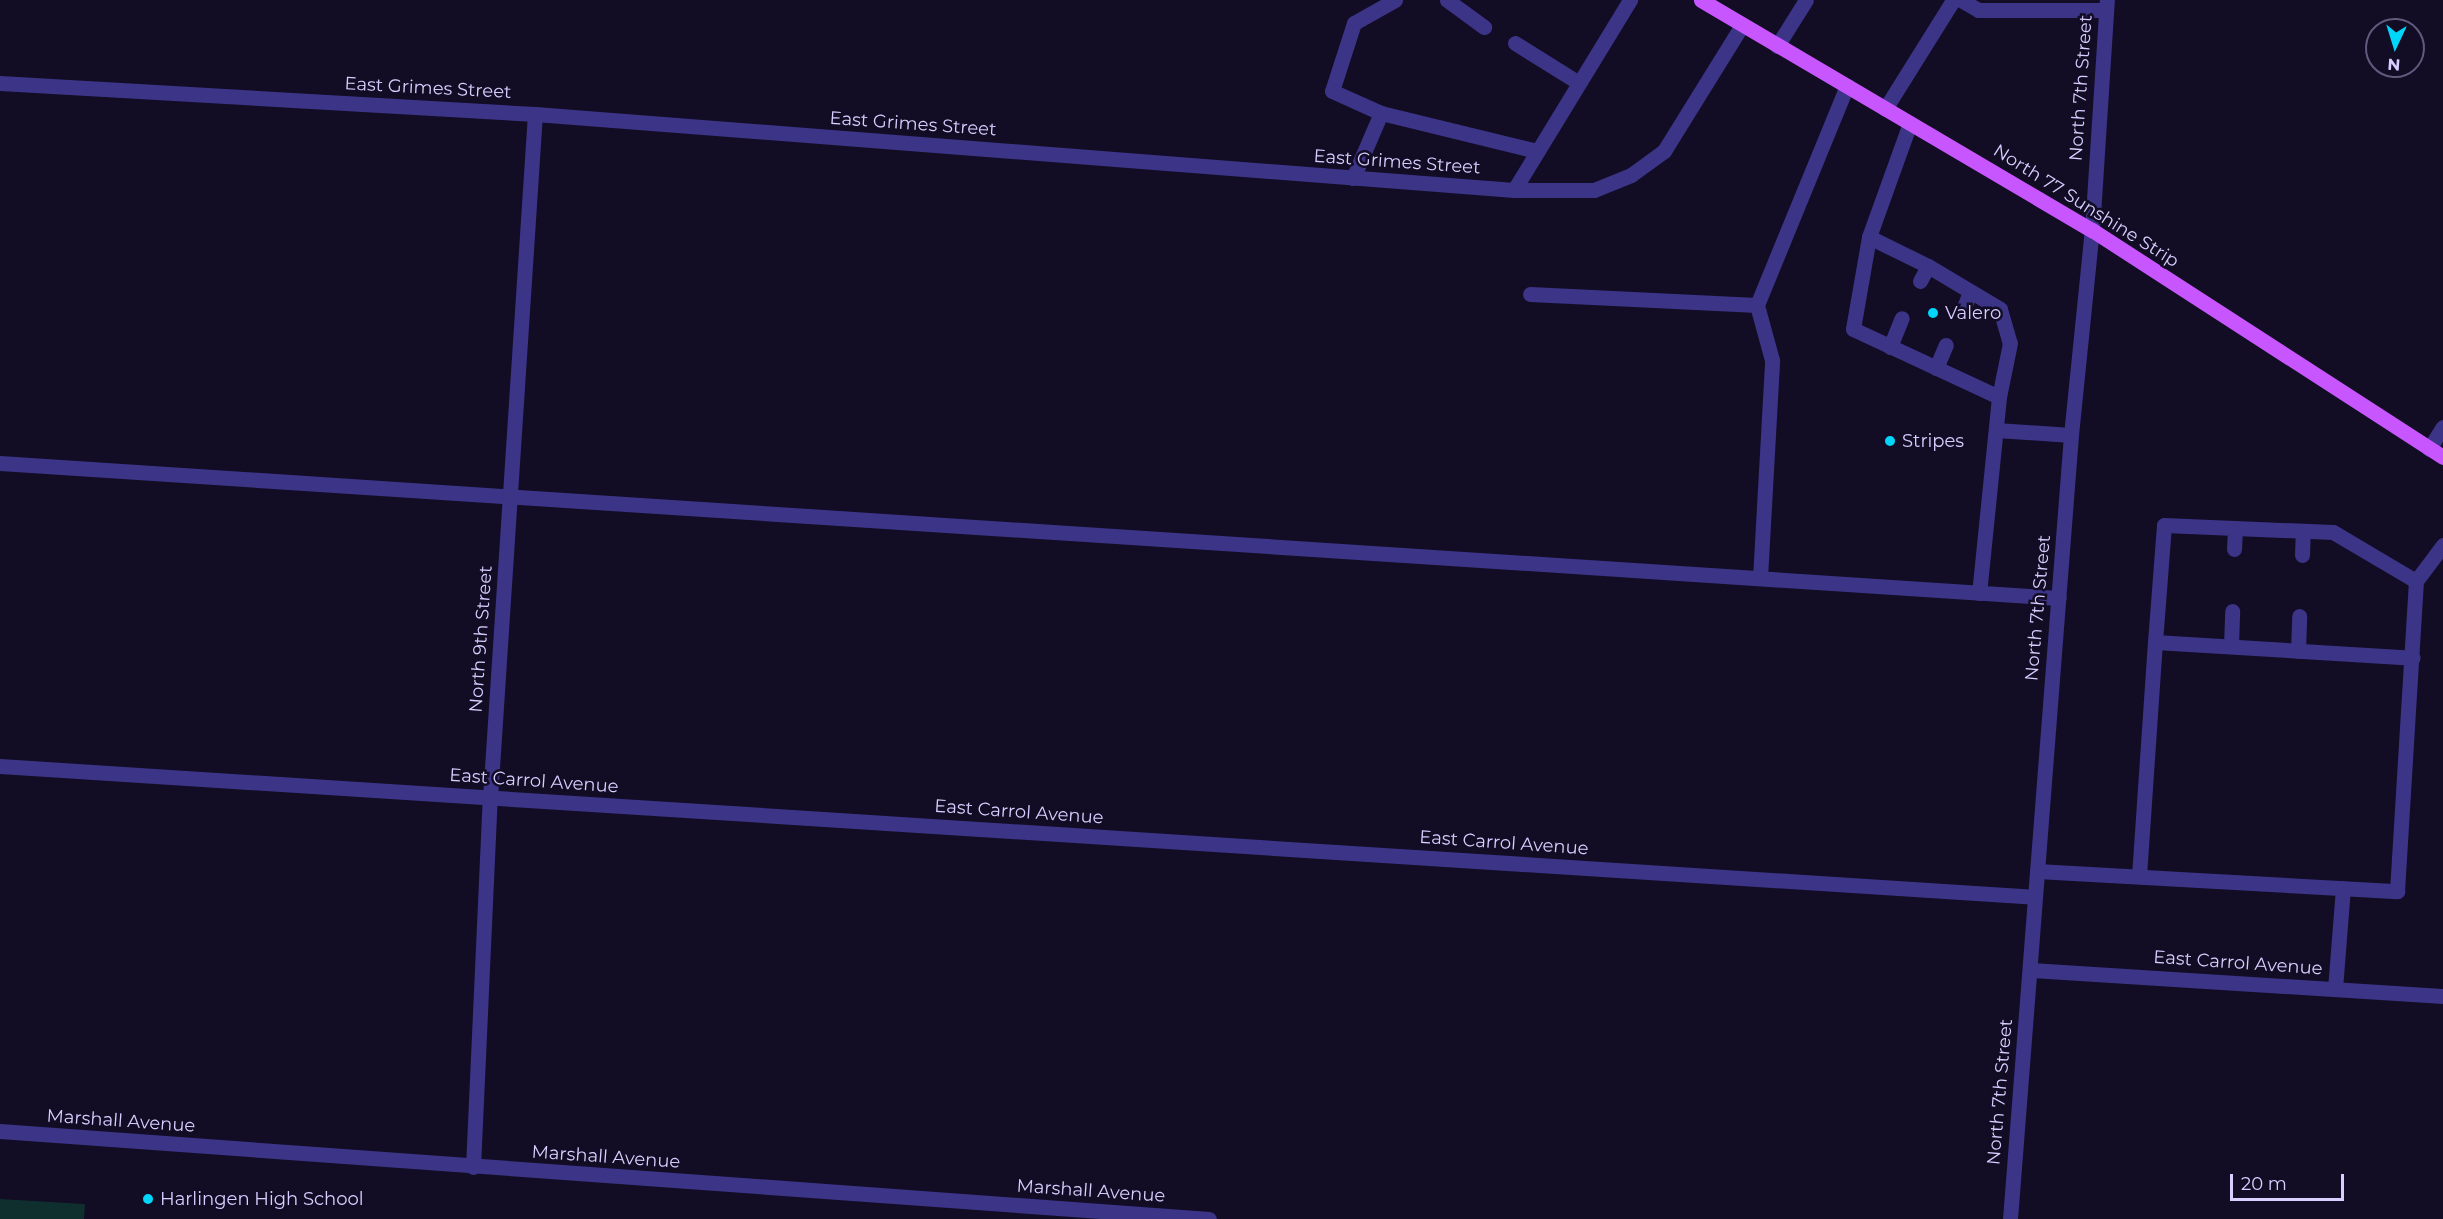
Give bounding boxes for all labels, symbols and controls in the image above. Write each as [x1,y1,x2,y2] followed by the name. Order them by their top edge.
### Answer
[2065,14,2097,162] street label: North 7th Street
[2365,18,2425,78] north arrow
[2387,55,2401,74] text: N
[344,73,512,103] street label: East Grimes Street
[829,107,997,141] street label: East Grimes Street
[1989,140,2183,272] street label: North 77 Sunshine Strip
[1313,145,1481,179] street label: East Grimes Street
[1945,302,2001,324] place label: Valero
[1926,306,1940,320] marker: Valero
[1902,430,1964,452] place label: Stripes
[1883,434,1897,448] marker: Stripes
[2021,534,2055,682] street label: North 7th Street
[465,565,497,713] street label: North 9th Street
[449,764,619,798] street label: East Carrol Avenue
[934,795,1104,829] street label: East Carrol Avenue
[1419,826,1589,860] street label: East Carrol Avenue
[2153,946,2323,980] street label: East Carrol Avenue
[1983,1018,2017,1166] street label: North 7th Street
[46,1105,196,1137] street label: Marshall Avenue
[531,1141,681,1173] street label: Marshall Avenue
[2233,1162,2347,1200] scale bar
[2241,1173,2287,1195] text: 20 m
[1016,1175,1166,1207] street label: Marshall Avenue
[160,1188,364,1210] place label: Harlingen High School
[141,1192,155,1206] marker: Harlingen High School

